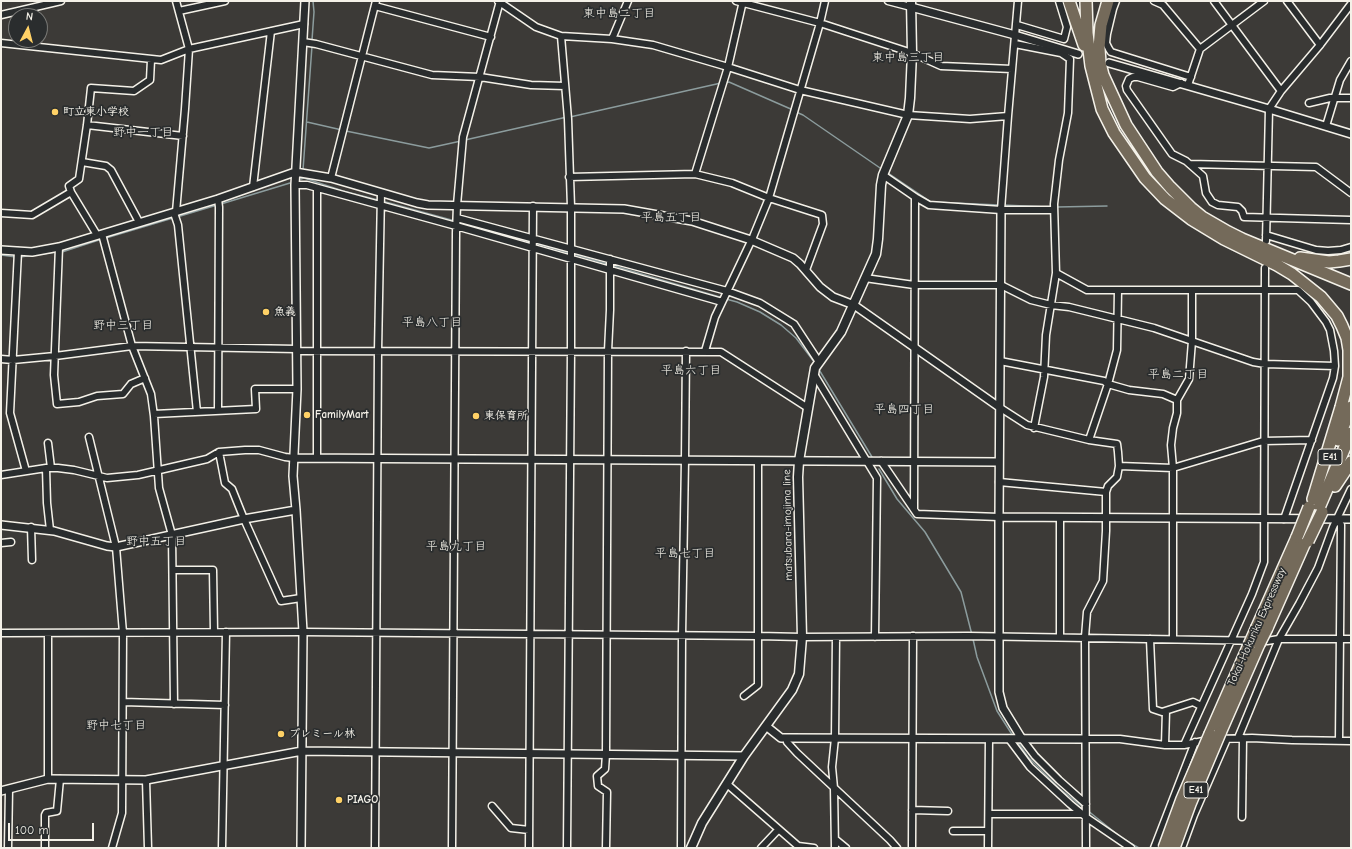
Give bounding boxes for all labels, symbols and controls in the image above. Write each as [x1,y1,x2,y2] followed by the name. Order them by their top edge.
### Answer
[583,7,655,21] district label: 東中島二丁目
[8,8,48,48] north arrow
[25,10,34,23] text: N
[872,51,944,65] district label: 東中島三丁目
[63,105,129,119] place label: 町立東小学校
[50,107,60,117] marker: 町立東小学校
[113,126,173,140] district label: 野中一丁目
[641,211,701,225] district label: 平島五丁目
[274,305,296,319] place label: 魚義
[261,307,271,317] marker: 魚義
[402,316,462,330] district label: 平島八丁目
[93,319,153,333] district label: 野中三丁目
[661,364,721,378] district label: 平島六丁目
[1148,368,1208,382] district label: 平島二丁目
[874,403,934,417] district label: 平島四丁目
[315,408,369,422] place label: FamilyMart
[484,409,528,423] place label: 東保育所
[302,410,312,420] marker: FamilyMart
[471,411,481,421] marker: 東保育所
[1318,449,1342,465] road number: E41
[780,469,796,581] street label: matsubara-imojima line
[126,535,186,549] district label: 野中五丁目
[426,540,486,554] district label: 平島九丁目
[655,547,715,561] district label: 平島七丁目
[1225,566,1289,688] street label: Tokai-Hokuriku Expressway
[86,719,146,733] district label: 野中七丁目
[289,727,355,741] place label: プレミール林
[276,729,286,739] marker: プレミール林
[1184,782,1208,798] road number: E41
[347,793,378,807] place label: PIAGO
[334,795,344,805] marker: PIAGO
[10,815,96,841] scale bar
[15,823,48,837] text: 100 m

